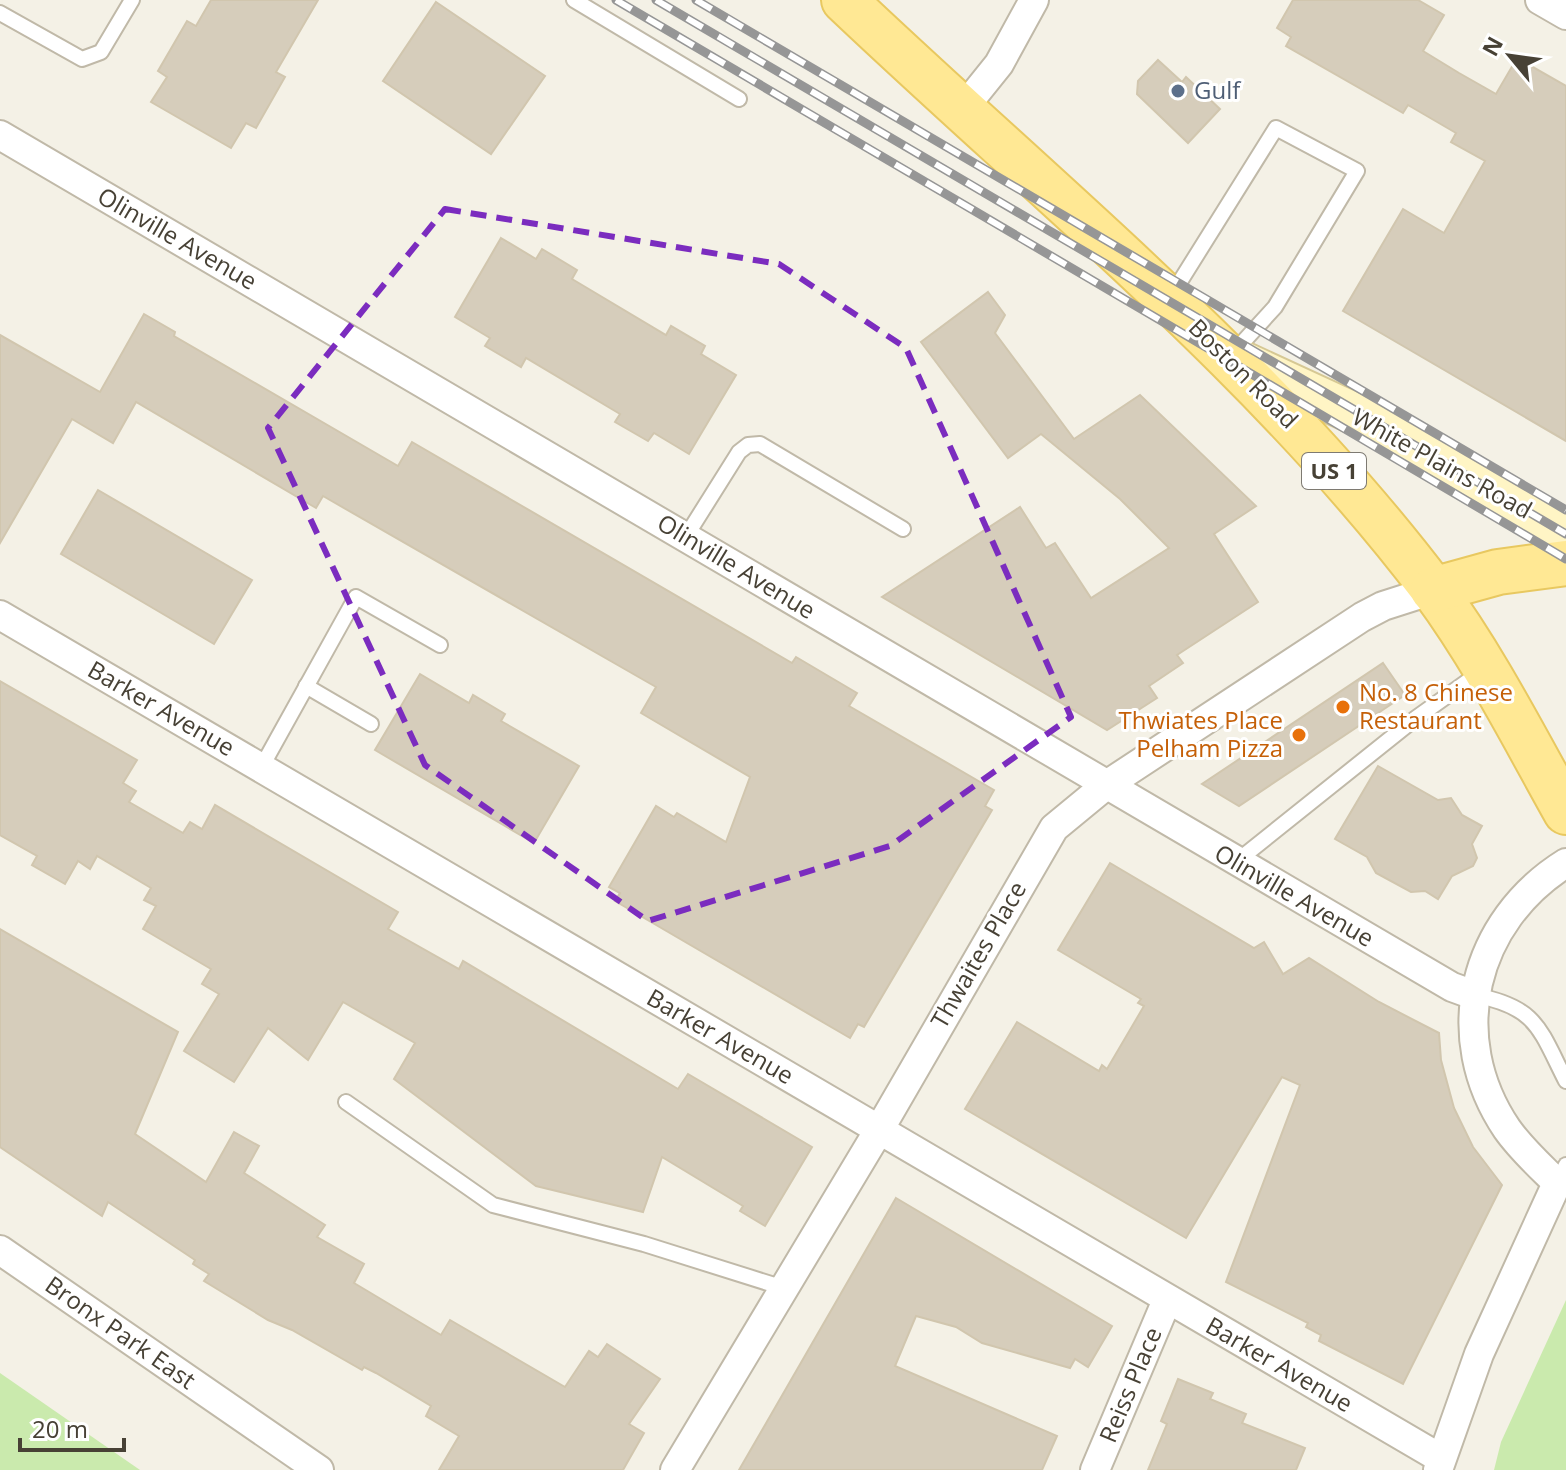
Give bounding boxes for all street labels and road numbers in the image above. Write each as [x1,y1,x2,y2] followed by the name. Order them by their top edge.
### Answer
[92,179,263,297] street label: Olinville Avenue
[1182,311,1306,435] street label: Boston Road
[1347,400,1539,526] street label: White Plains Road
[1302,453,1366,489] road number: US 1
[652,505,822,626] street label: Olinville Avenue
[82,652,241,763] street label: Barker Avenue
[1209,836,1380,954] street label: Olinville Avenue
[922,875,1033,1034] street label: Thwaites Place
[641,980,800,1091] street label: Barker Avenue
[39,1268,203,1396] street label: Bronx Park East
[1200,1308,1359,1419] street label: Barker Avenue
[1091,1322,1169,1447] street label: Reiss Place

